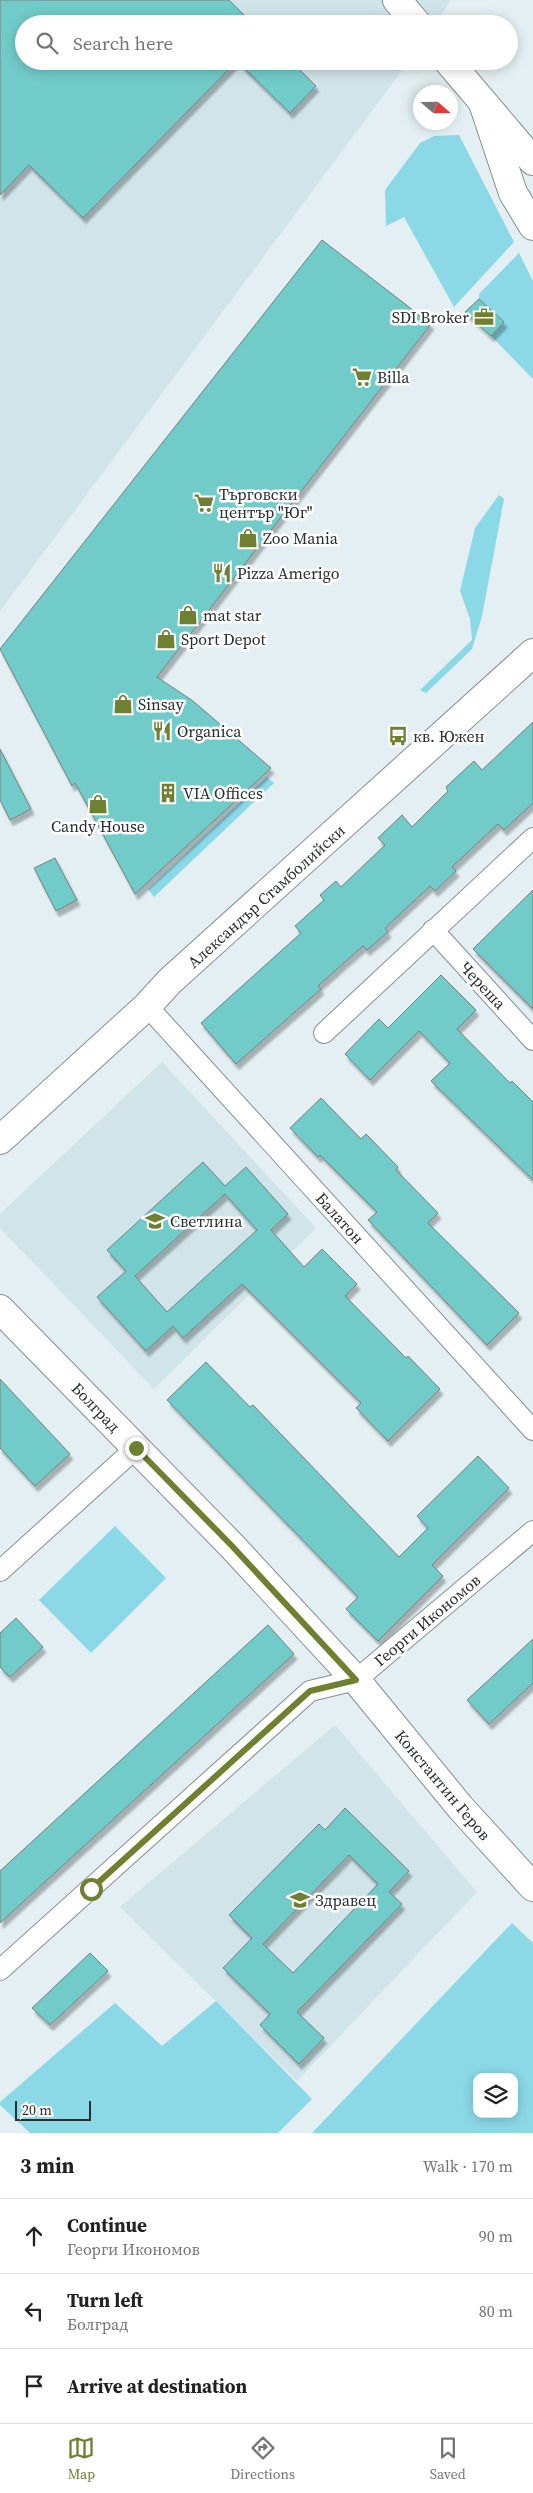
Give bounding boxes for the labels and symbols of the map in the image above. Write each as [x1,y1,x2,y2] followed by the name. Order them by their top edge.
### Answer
[413,85,458,130] north arrow
[392,306,469,328] place label: SDI Broker
[473,306,495,328] office icon: SDI Broker
[351,366,373,388] supermarket icon: Billa
[377,366,410,388] place label: Billa
[219,483,313,523] place label: Търговски център "Юг"
[193,492,215,514] supermarket icon: Търговски център "Юг"
[237,527,259,549] shop icon: Zoo Mania
[263,527,339,549] place label: Zoo Mania
[211,562,233,584] restaurant icon: Pizza Amerigo
[237,562,340,584] place label: Pizza Amerigo
[177,604,199,626] shop icon: mat star
[203,604,262,626] place label: mat star
[155,628,177,650] shop icon: Sport Depot
[181,628,266,650] place label: Sport Depot
[112,693,134,715] shop icon: Sinsay
[138,693,185,715] place label: Sinsay
[151,720,173,742] restaurant icon: Organica
[177,720,242,742] place label: Organica
[387,725,409,747] bus stop icon: кв. Южен
[413,725,485,747] place label: кв. Южен
[157,782,179,804] building icon: VIA Offices
[183,782,263,804] place label: VIA Offices
[87,793,109,815] shop icon: Candy House
[51,815,145,837] place label: Candy House
[182,819,350,973] street label: Александър Стамболийски
[455,956,511,1014] street label: Череша
[311,1187,369,1249] street label: Балатон
[144,1210,166,1232] school or university icon: Светлина
[170,1210,243,1232] place label: Светлина
[67,1377,125,1437] street label: Болград
[125,1437,148,1460] route end
[369,1569,485,1671] street label: Георги Икономов
[390,1725,496,1845] street label: Константин Геров
[80,1878,103,1901] route start
[289,1889,311,1911] school or university icon: Здравец
[315,1889,376,1911] place label: Здравец
[15,2098,91,2121] scale bar

